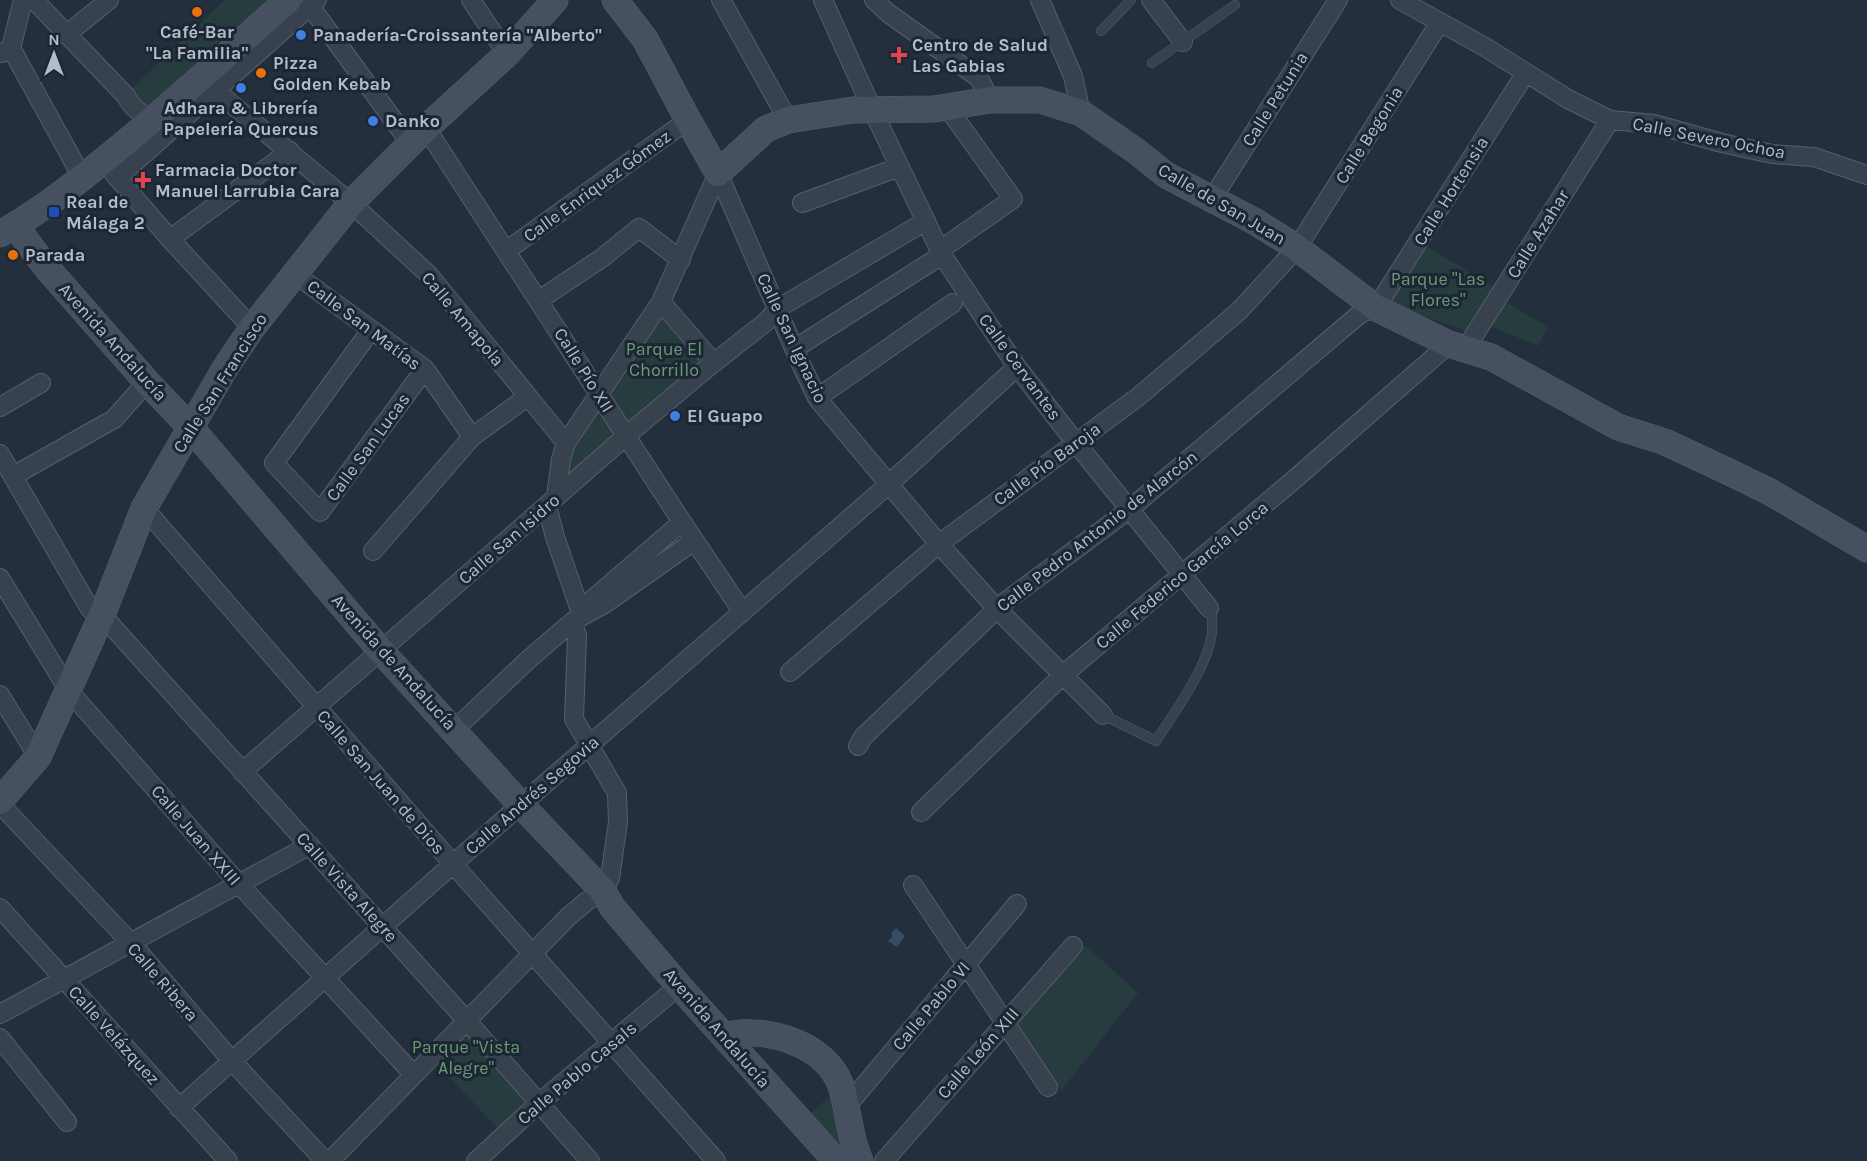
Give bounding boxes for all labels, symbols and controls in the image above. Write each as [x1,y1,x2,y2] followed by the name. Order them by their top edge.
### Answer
[190,5,204,19] marker: Café-Bar "La Familia"
[146,21,248,64] place label: Café-Bar "La Familia"
[24,24,84,84] north arrow
[313,24,602,46] place label: Panadería-Croissantería "Alberto"
[294,28,308,42] marker: Panadería-Croissantería "Alberto"
[48,30,60,49] text: N
[912,34,1048,77] place label: Centro de Salud Las Gabias
[890,46,908,64] marker: Centro de Salud Las Gabias
[1237,48,1313,150] street label: Calle Petunia
[273,52,391,95] place label: Pizza Golden Kebab
[254,66,268,80] marker: Pizza Golden Kebab
[234,81,248,95] marker: Adhara & Librería Papelería Quercus
[1330,82,1408,188] street label: Calle Begonia
[163,97,319,140] place label: Adhara & Librería Papelería Quercus
[385,110,440,132] place label: Danko
[1631,112,1787,164] street label: Calle Severo Ochoa
[366,114,380,128] marker: Danko
[519,125,675,247] street label: Calle Enriquez Gómez
[1409,132,1493,250] street label: Calle Hortensia
[155,159,340,202] place label: Farmacia Doctor Manuel Larrubia Cara
[1154,159,1290,249] street label: Calle de San Juan
[136,173,150,187] marker: Farmacia Doctor Manuel Larrubia Cara
[1502,185,1574,282] street label: Calle Azahar
[66,191,145,234] place label: Real de Málaga 2
[47,205,61,219] marker: Real de Málaga 2
[25,244,85,266] place label: Parada
[6,248,20,262] marker: Parada
[417,267,509,371] street label: Calle Amapola
[1391,268,1485,311] park label: Parque "Las Flores"
[752,269,832,407] street label: Calle San Ignacio
[303,275,425,375] street label: Calle San Matías
[54,278,172,406] street label: Avenida Andalucía
[168,309,272,457] street label: Calle San Francisco
[974,309,1066,425] street label: Calle Cervantes
[549,324,619,416] street label: Calle Pío XII
[626,338,702,381] park label: Parque El Chorrillo
[321,389,415,505] street label: Calle San Lucas
[687,405,763,427] place label: El Guapo
[668,409,682,423] marker: El Guapo
[989,418,1105,510] street label: Calle Pío Baroja
[992,446,1202,616] street label: Calle Pedro Antonio de Alarcón
[454,489,564,589] street label: Calle San Isidro
[1091,496,1273,654] street label: Calle Federico García Lorca
[327,589,461,735] street label: Avenida de Andalucía
[312,705,450,859] street label: Calle San Juan de Dios
[461,731,603,859] street label: Calle Andrés Segovia
[146,780,246,890] street label: Calle Juan XXIII
[292,827,402,947] street label: Calle Vista Alegre
[123,938,203,1026] street label: Calle Ribera
[887,957,975,1055] street label: Calle Pablo VI
[659,964,775,1092] street label: Avenida Andalucía
[64,981,164,1089] street label: Calle Velázquez
[932,1003,1024,1103] street label: Calle León XIII
[513,1017,641,1129] street label: Calle Pablo Casals
[412,1036,520,1079] park label: Parque "Vista Alegre"

